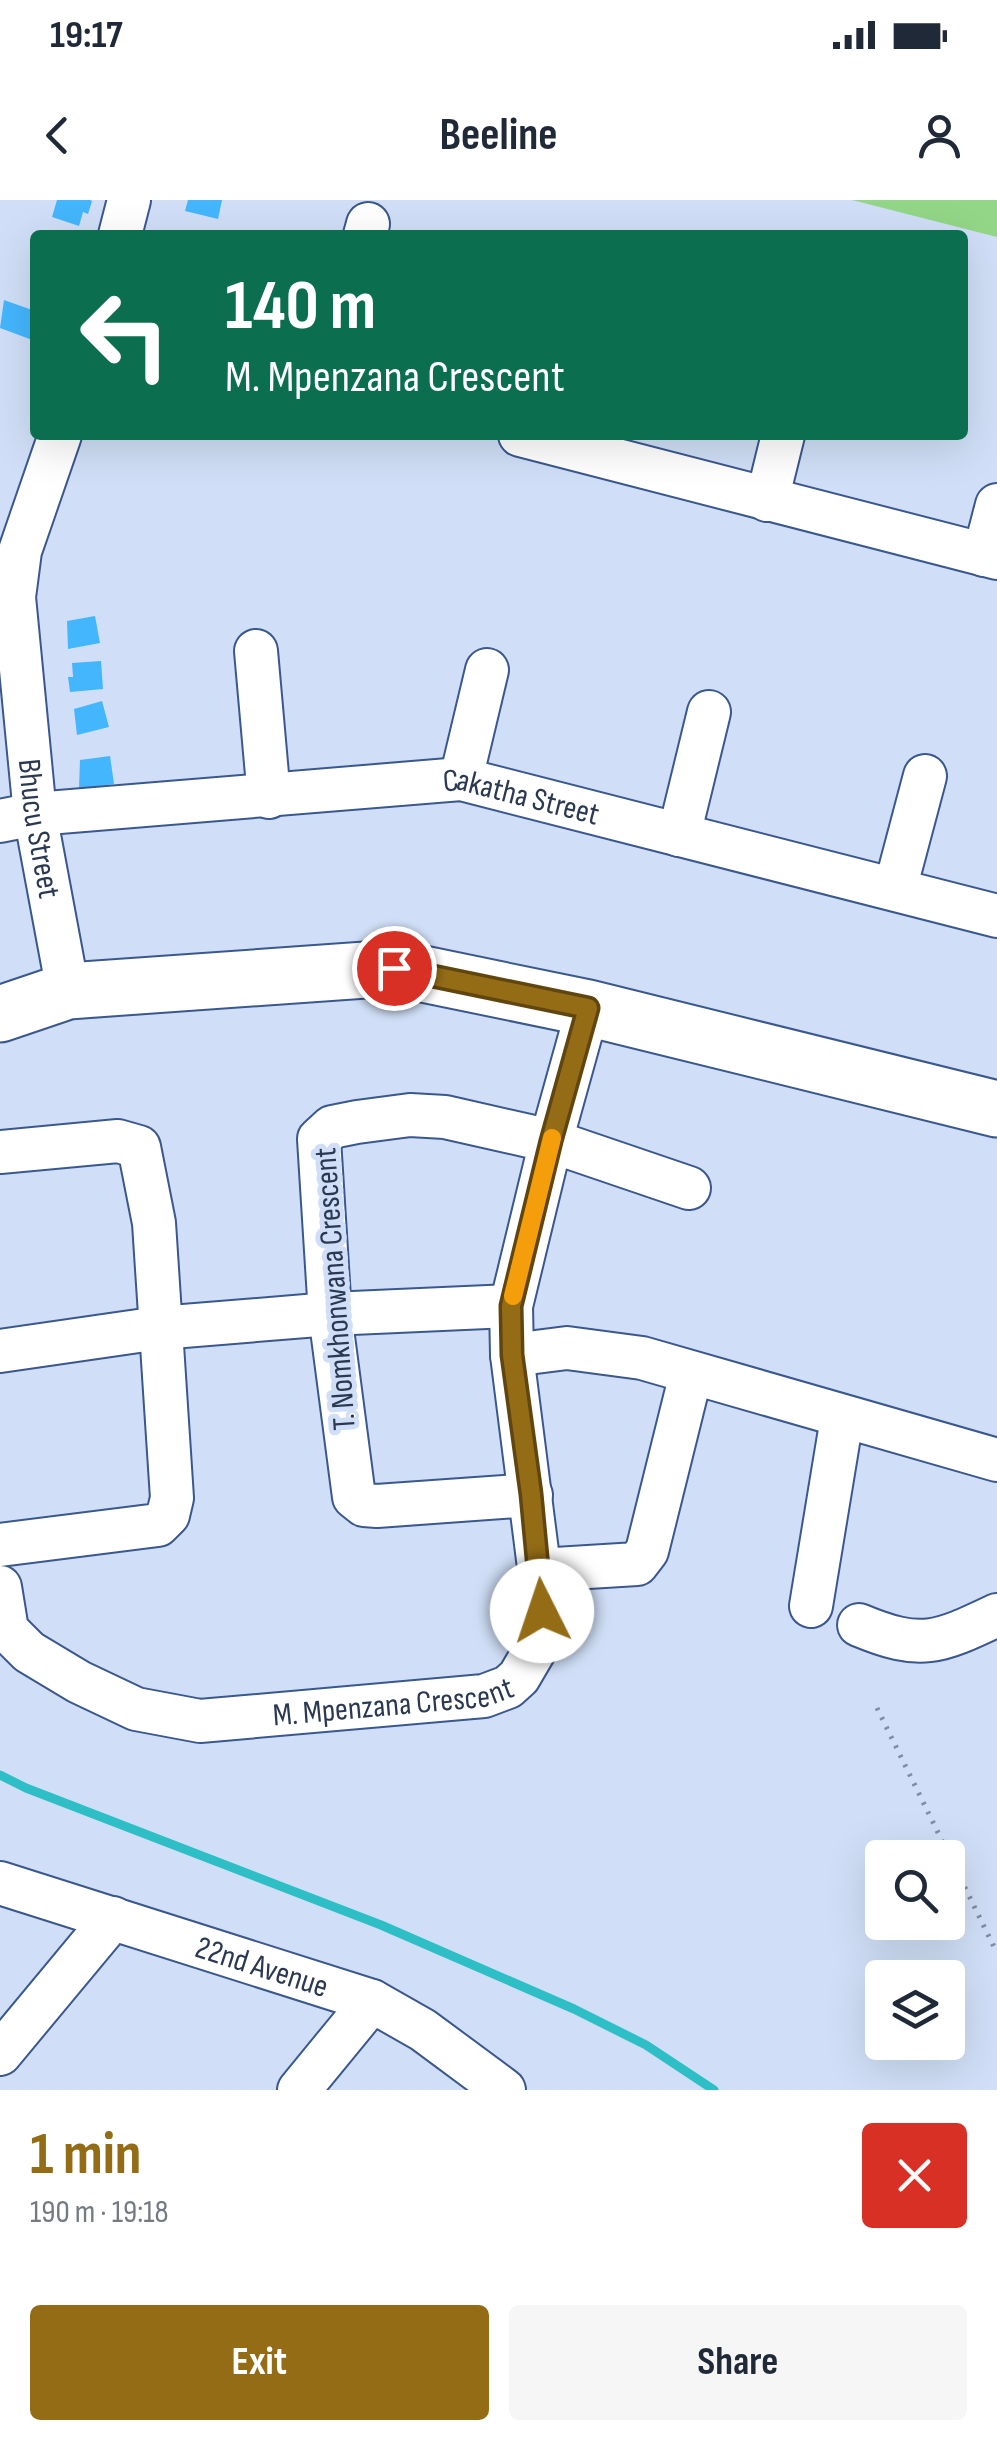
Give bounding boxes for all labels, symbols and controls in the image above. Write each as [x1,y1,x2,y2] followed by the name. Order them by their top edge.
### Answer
[50,13,123,58] text: 19:17
[30,108,85,163] icon: back
[440,108,557,163] text: Beeline
[912,108,967,163] icon: person
[225,265,376,349] text: 140 m
[60,270,190,400] icon: left
[225,350,565,405] text: M. Mpenzana Crescent
[9,757,68,901] street label: Bhucu Street
[441,761,603,835] street label: Cakatha Street
[352,926,437,1011] pin
[367,941,422,996] icon: arrive
[306,1146,365,1431] street label: T. Nomkhonwana Crescent
[490,1559,594,1663] position arrow
[271,1669,519,1736] street label: M. Mpenzana Crescent
[865,1840,965,2060] map controls
[865,1840,965,1940] button: search
[191,1928,333,2007] street label: 22nd Avenue
[865,1960,965,2060] button: layers
[30,2119,142,2191] text: 1 min
[862,2123,967,2228] button: close
[30,2193,168,2232] text: 190 m · 19:18
[30,2305,489,2420] button: Exit
[509,2305,967,2420] button: Share

